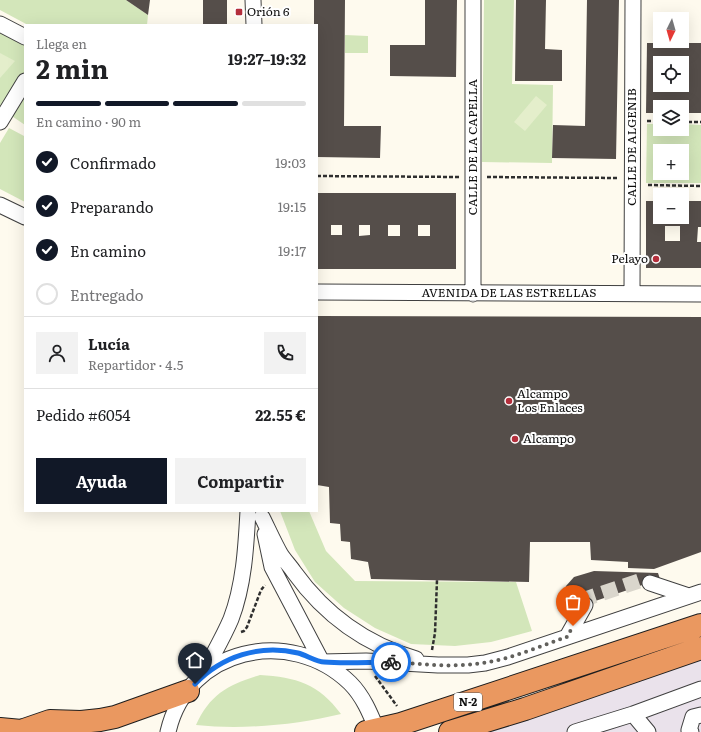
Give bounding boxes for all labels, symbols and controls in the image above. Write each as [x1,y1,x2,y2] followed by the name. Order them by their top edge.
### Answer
[247,2,290,20] place label: Orión 6
[234,7,244,17] marker: Orión 6
[653,12,689,48] north arrow
[653,12,689,224] map controls
[36,34,87,53] text: Llega en
[228,47,306,70] text: 19:27–19:32
[36,48,109,87] text: 2 min
[653,56,689,92] button: locate
[463,79,481,215] street label: CALLE DE LA CAPELLA
[622,88,640,206] street label: CALLE DE ALGENIB
[653,100,689,136] button: layers
[36,112,141,131] text: En camino · 90 m
[653,144,689,180] button: +
[36,151,58,173] icon: check
[70,151,156,174] text: Confirmado
[275,153,306,172] text: 19:03
[653,188,689,224] button: −
[36,195,58,217] icon: check
[70,195,154,218] text: Preparando
[278,197,306,216] text: 19:15
[36,239,58,261] icon: check
[70,239,146,262] text: En camino
[278,241,306,260] text: 19:17
[611,249,648,267] place label: Pelayo
[651,254,661,264] marker: Pelayo
[70,283,144,306] text: Entregado
[421,283,597,301] street label: AVENIDA DE LAS ESTRELLAS
[36,332,78,374] button: person
[88,332,130,355] text: Lucía
[264,332,306,374] button: phone
[88,355,183,374] text: Repartidor · 4.5
[517,384,583,416] place label: Alcampo Los Enlaces
[504,396,514,406] marker: Alcampo Los Enlaces
[36,403,131,426] text: Pedido #6054
[255,403,306,426] text: 22.55 €
[523,429,574,447] place label: Alcampo
[510,434,520,444] marker: Alcampo
[36,458,167,504] button: Ayuda
[175,458,306,504] button: Compartir
[556,585,590,626] pin
[562,591,584,613] icon: bag
[371,642,411,682] courier
[178,643,212,684] pin
[184,649,206,671] icon: home
[380,651,402,673] icon: bike
[454,693,482,711] road number: N-2

